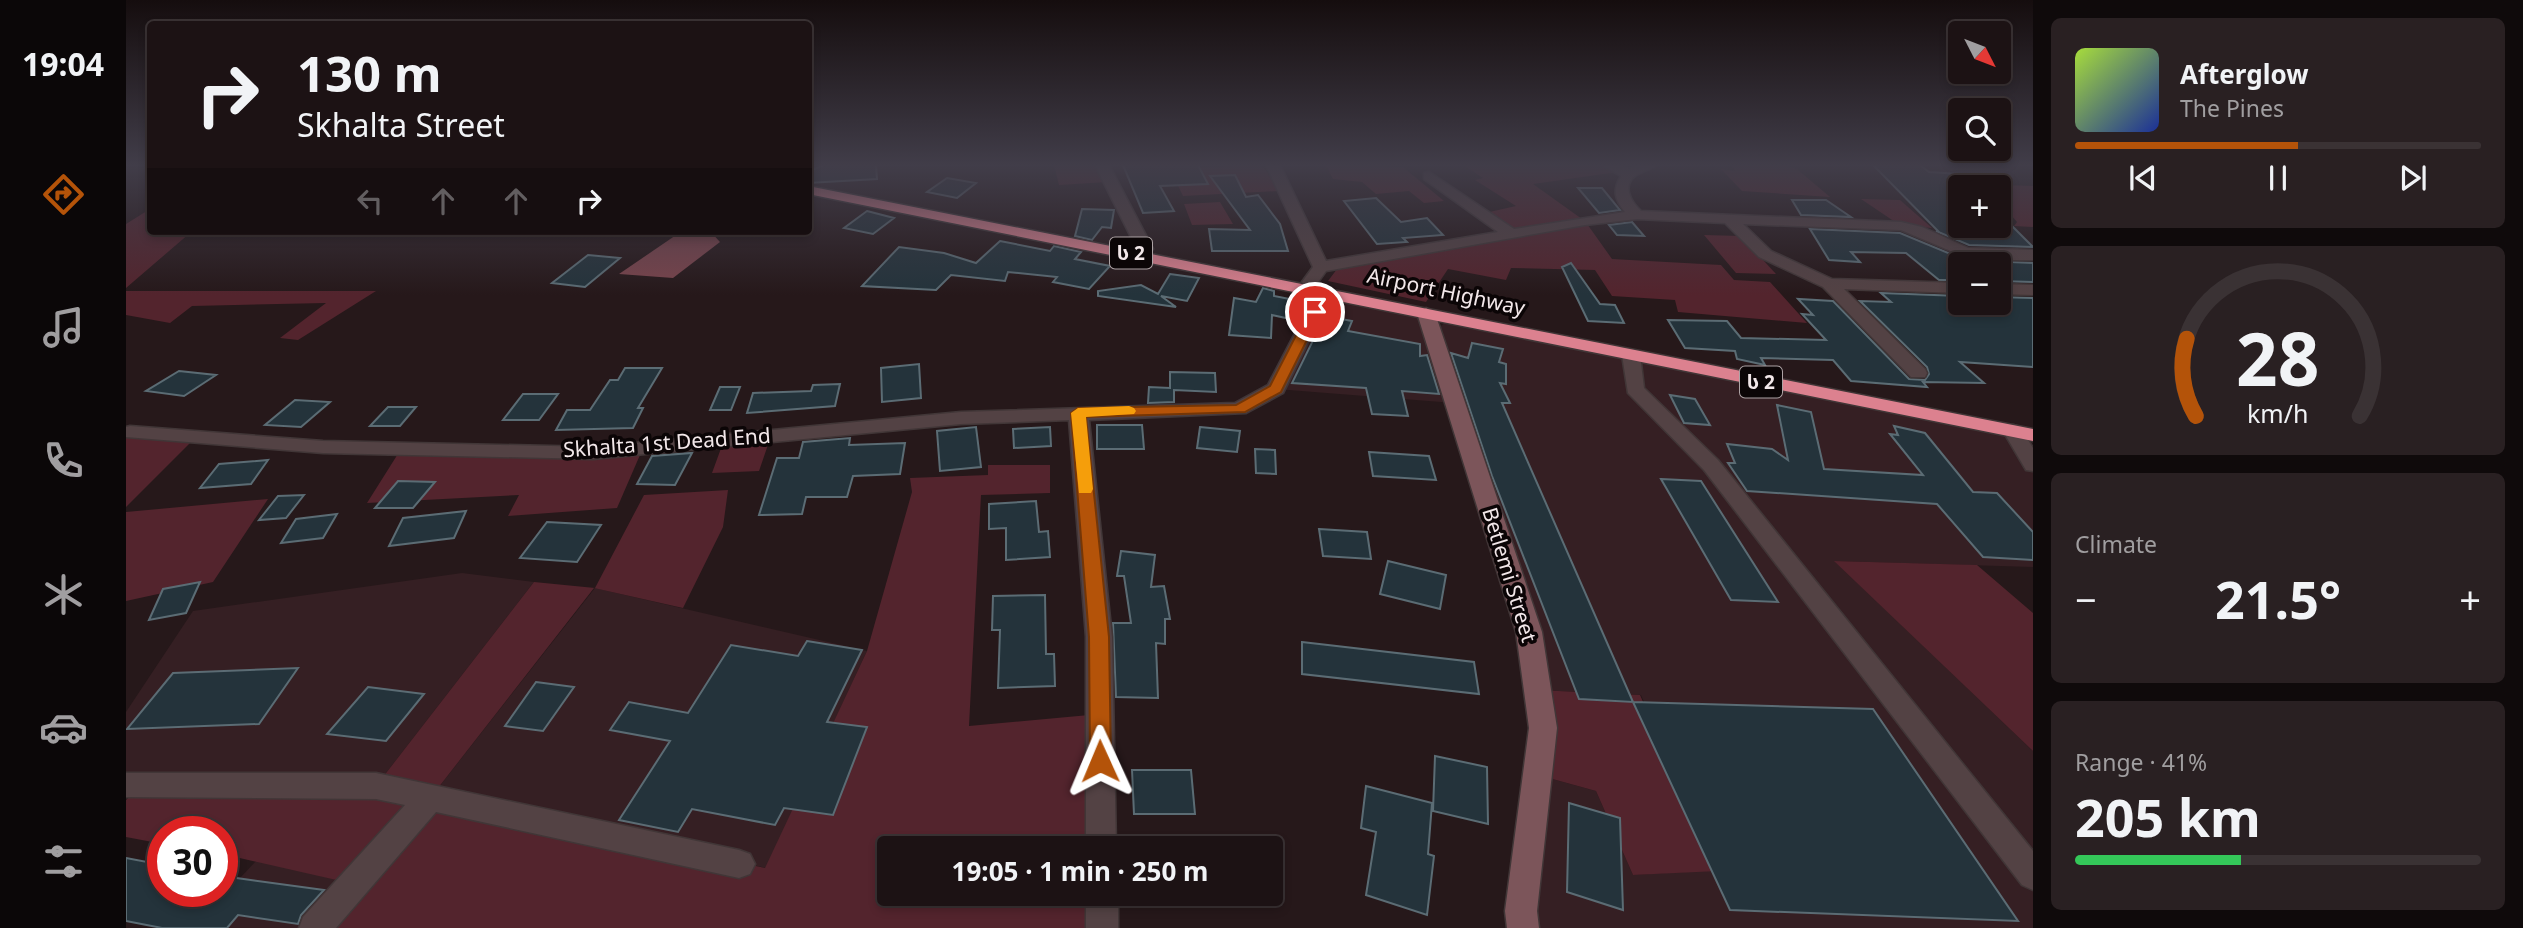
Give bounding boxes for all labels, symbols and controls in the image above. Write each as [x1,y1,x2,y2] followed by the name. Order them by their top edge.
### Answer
[1948,21,2011,84] north arrow
[1948,21,2011,315] map controls
[297,40,442,106] text: 130 m
[22,42,104,85] text: 19:04
[182,49,273,140] icon: right
[2180,56,2308,92] text: Afterglow
[2180,92,2284,124] text: The Pines
[1948,98,2011,161] button: search
[297,103,505,146] text: Skhalta Street
[2124,159,2162,197] icon: previous
[2259,159,2297,197] icon: pause
[2394,159,2432,197] icon: next
[39,170,88,219] icon: directions
[1948,175,2011,238] button: +
[351,182,389,220] icon: left
[424,182,462,220] icon: ahead
[497,182,535,220] icon: ahead
[570,182,608,220] icon: right
[1110,238,1152,268] road number: ს 2
[1948,252,2011,315] button: −
[1365,261,1528,321] street label: Airport Highway
[1285,282,1345,342] pin
[1296,293,1334,331] icon: arrive
[39,303,88,352] icon: music
[2236,309,2320,408] text: 28
[1740,366,1782,398] road number: ს 2
[2247,396,2309,430] text: km/h
[562,421,772,463] street label: Skhalta 1st Dead End
[39,436,88,485] icon: phone
[1476,504,1544,646] street label: Betlemi Street
[2075,528,2157,560] text: Climate
[2215,563,2341,634] text: 21.5°
[39,570,88,619] icon: climate
[2075,573,2097,625] text: −
[2459,573,2481,625] text: +
[39,703,88,752] icon: car
[1063,724,1137,798] position arrow
[2075,746,2207,778] text: Range · 41%
[2075,781,2261,852] text: 205 km
[147,816,238,907] speed limit sign: 30
[39,837,88,886] icon: filters
[952,853,1208,889] text: 19:05 · 1 min · 250 m

